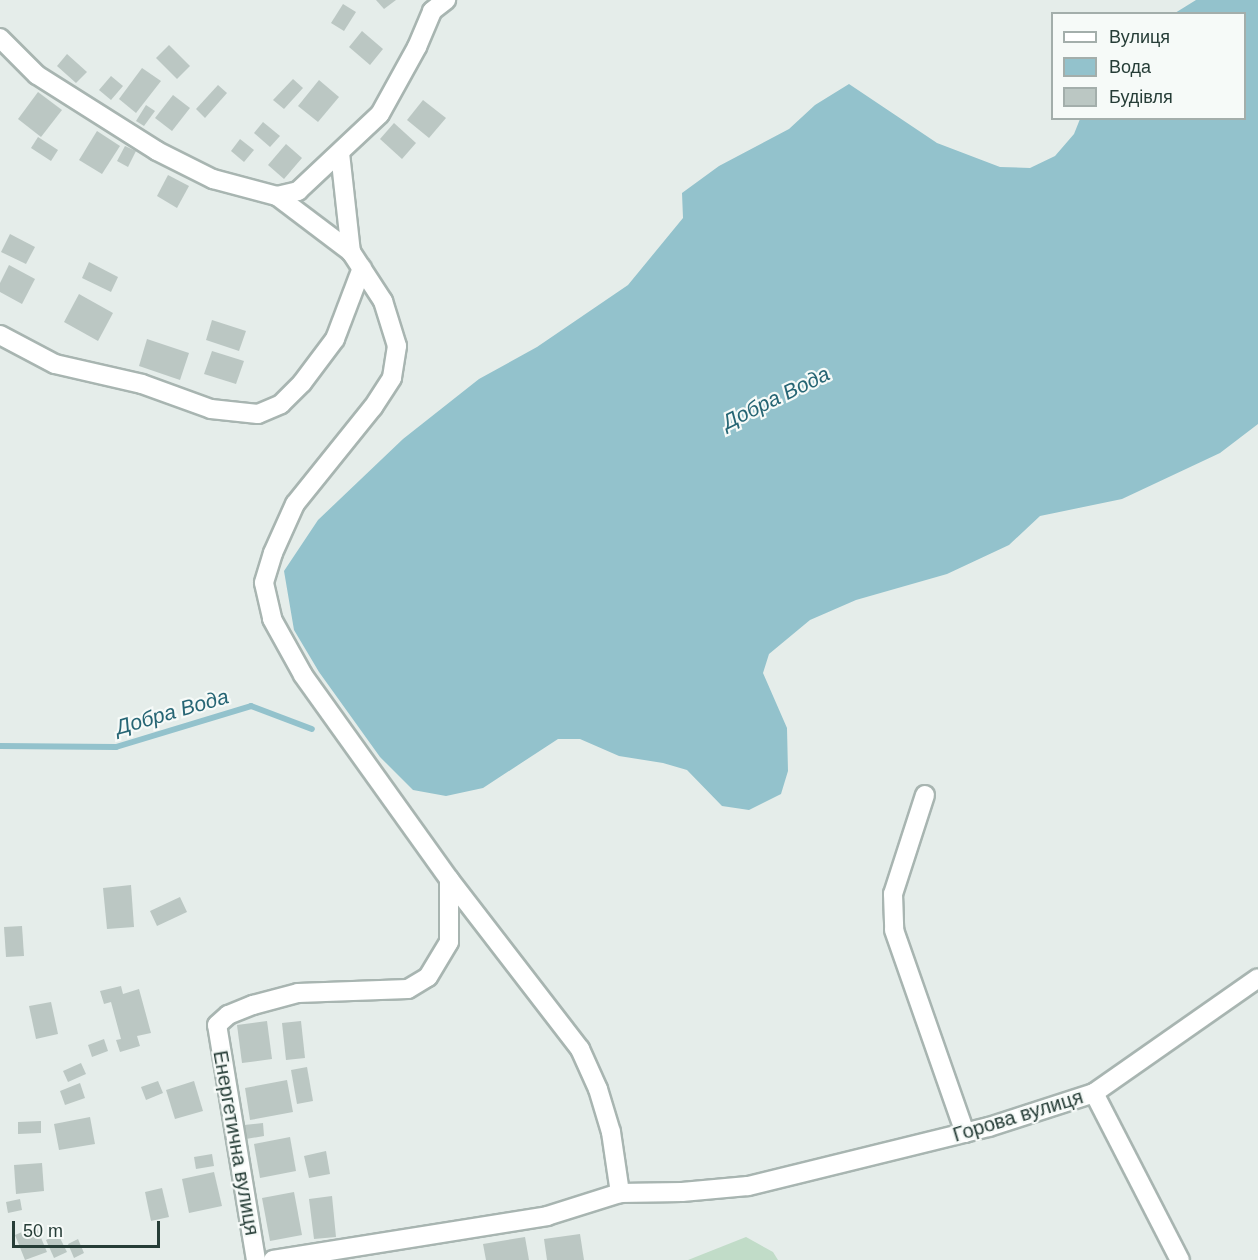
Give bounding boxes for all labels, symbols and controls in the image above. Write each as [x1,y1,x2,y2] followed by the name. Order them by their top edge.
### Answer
[1051,12,1246,120] legend
[1109,27,1170,47] text: Вулиця
[1109,57,1151,77] text: Вода
[1109,87,1173,107] text: Будівля
[718,361,834,435] water label: Добра Вода
[113,684,231,740] water label: Добра Вода
[208,1049,264,1237] street label: Енергетична вулиця
[950,1085,1086,1147] street label: Горова вулиця
[15,1209,164,1247] scale bar
[23,1221,63,1241] text: 50 m

